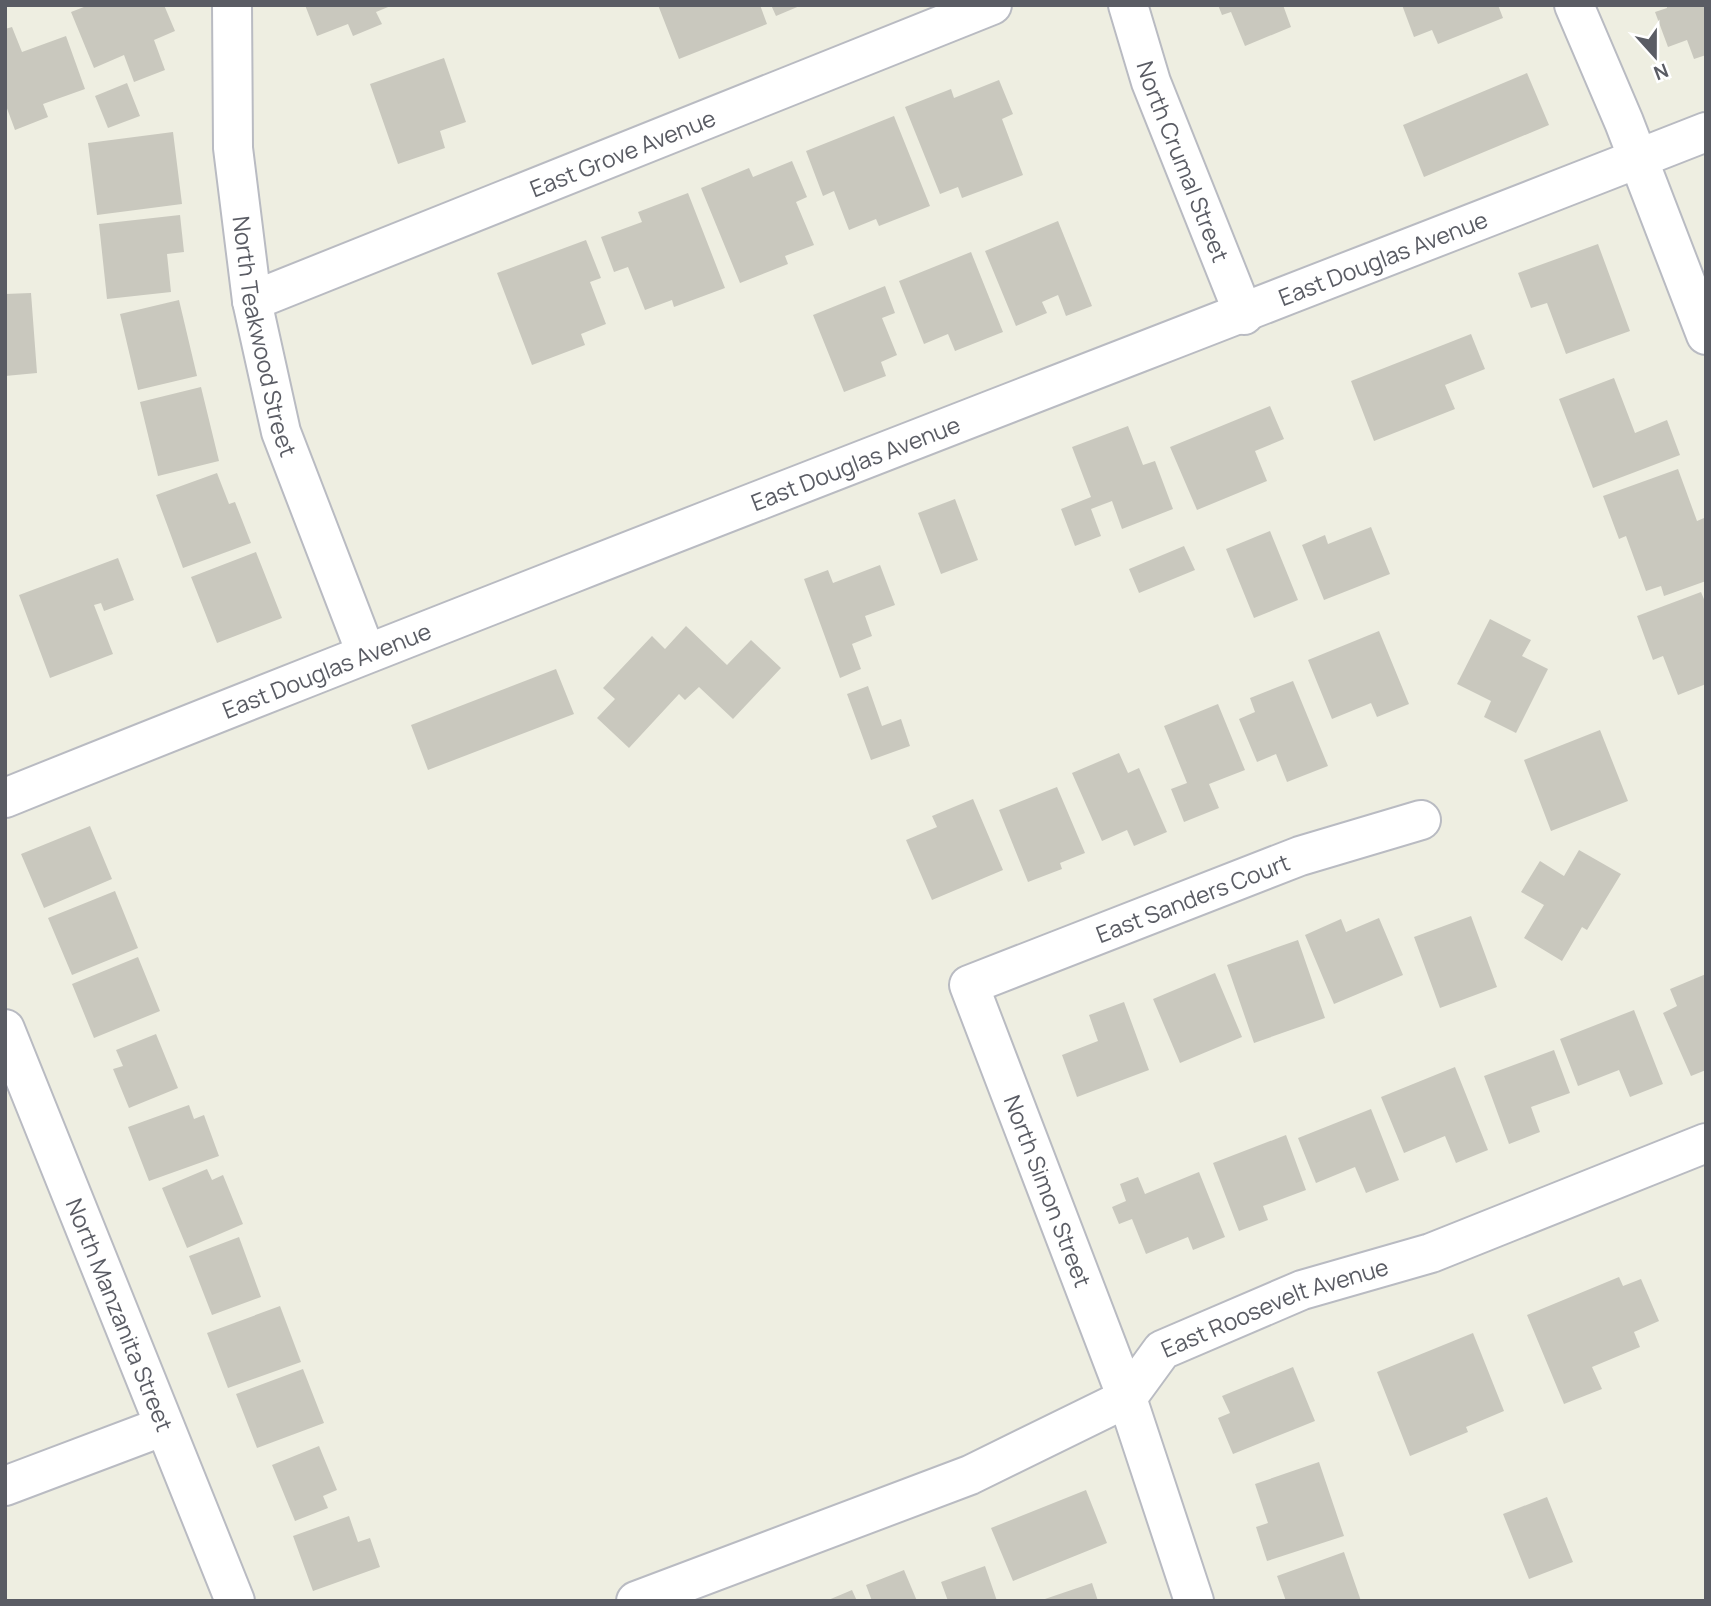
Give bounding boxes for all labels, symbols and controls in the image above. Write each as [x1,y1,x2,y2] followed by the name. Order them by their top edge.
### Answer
[1620,21,1690,91] north arrow
[1130,57,1237,267] street label: North Crumal Street
[1650,57,1672,86] text: N
[525,101,720,204] street label: East Grove Avenue
[1274,203,1492,313] street label: East Douglas Avenue
[226,214,305,461] street label: North Teakwood Street
[746,408,965,518] street label: East Douglas Avenue
[217,614,435,726] street label: East Douglas Avenue
[1091,846,1294,950] street label: East Sanders Court
[997,1090,1099,1292] street label: North Simon Street
[59,1194,181,1436] street label: North Manzanita Street
[1156,1250,1392,1365] street label: East Roosevelt Avenue

